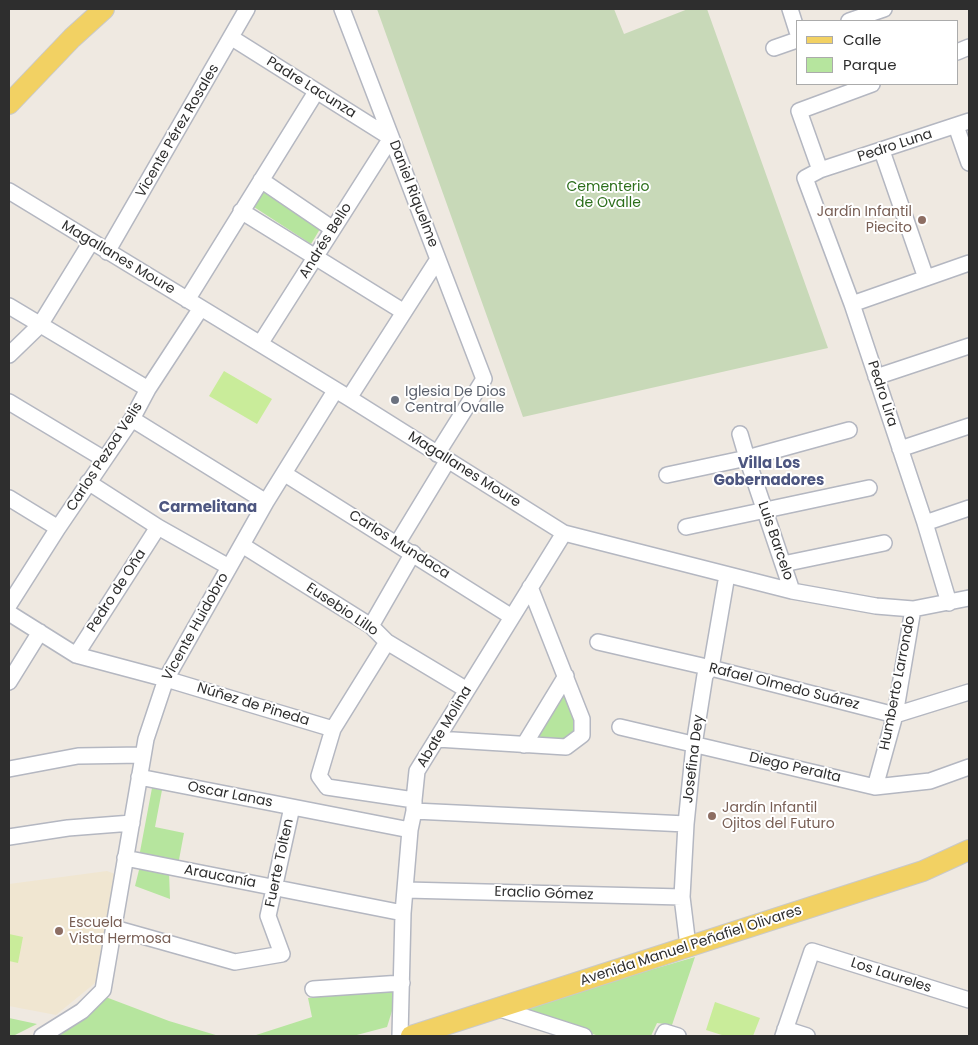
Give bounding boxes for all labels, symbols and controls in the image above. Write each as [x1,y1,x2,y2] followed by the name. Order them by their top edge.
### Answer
[796,20,958,85] legend
[843,29,881,50] text: Calle
[263,54,359,122] street label: Padre Lacunza
[843,54,896,75] text: Parque
[133,61,223,201] street label: Vicente Pérez Rosales
[856,126,934,166] street label: Pedro Luna
[385,138,441,250] street label: Daniel Riquelme
[567,179,649,212] park label: Cementerio de Ovalle
[296,200,356,282] street label: Andrés Bello
[817,204,912,236] place label: Jardín Infantil Piecito
[916,214,928,226] marker: Jardín Infantil Piecito
[58,217,178,299] street label: Magallanes Moure
[863,359,901,429] street label: Pedro Lira
[405,384,506,417] place label: Iglesia De Dios Central Ovalle
[389,394,401,406] marker: Iglesia De Dios Central Ovalle
[63,399,147,515] street label: Carlos Pezoa Velis
[405,429,523,511] street label: Magallanes Moure
[714,455,824,490] district label: Villa Los Gobernadores
[159,499,257,517] district label: Carmelitana
[754,499,796,583] street label: Luis Barcelo
[345,507,453,583] street label: Carlos Mundaca
[84,546,150,636] street label: Pedro de Oña
[159,570,233,684] street label: Vicente Huidobro
[303,580,381,640] street label: Eusebio Lillo
[877,614,919,752] street label: Humberto Larrondo
[707,660,861,714] street label: Rafael Olmedo Suárez
[195,680,311,730] street label: Núñez de Pineda
[414,683,476,771] street label: Abate Molina
[680,714,708,804] street label: Josefina Dey
[747,749,843,787] street label: Diego Peralta
[186,779,274,811] street label: Oscar Lanas
[722,800,835,832] place label: Jardín Infantil Ojitos del Futuro
[706,810,718,822] marker: Jardín Infantil Ojitos del Futuro
[262,817,298,909] street label: Fuerte Tolten
[183,862,257,892] street label: Araucanía
[494,884,594,904] street label: Eraclio Gómez
[578,902,804,990] street label: Avenida Manuel Peñafiel Olivares
[69,915,171,948] place label: Escuela Vista Hermosa
[53,925,65,937] marker: Escuela Vista Hermosa
[849,955,933,997] street label: Los Laureles

